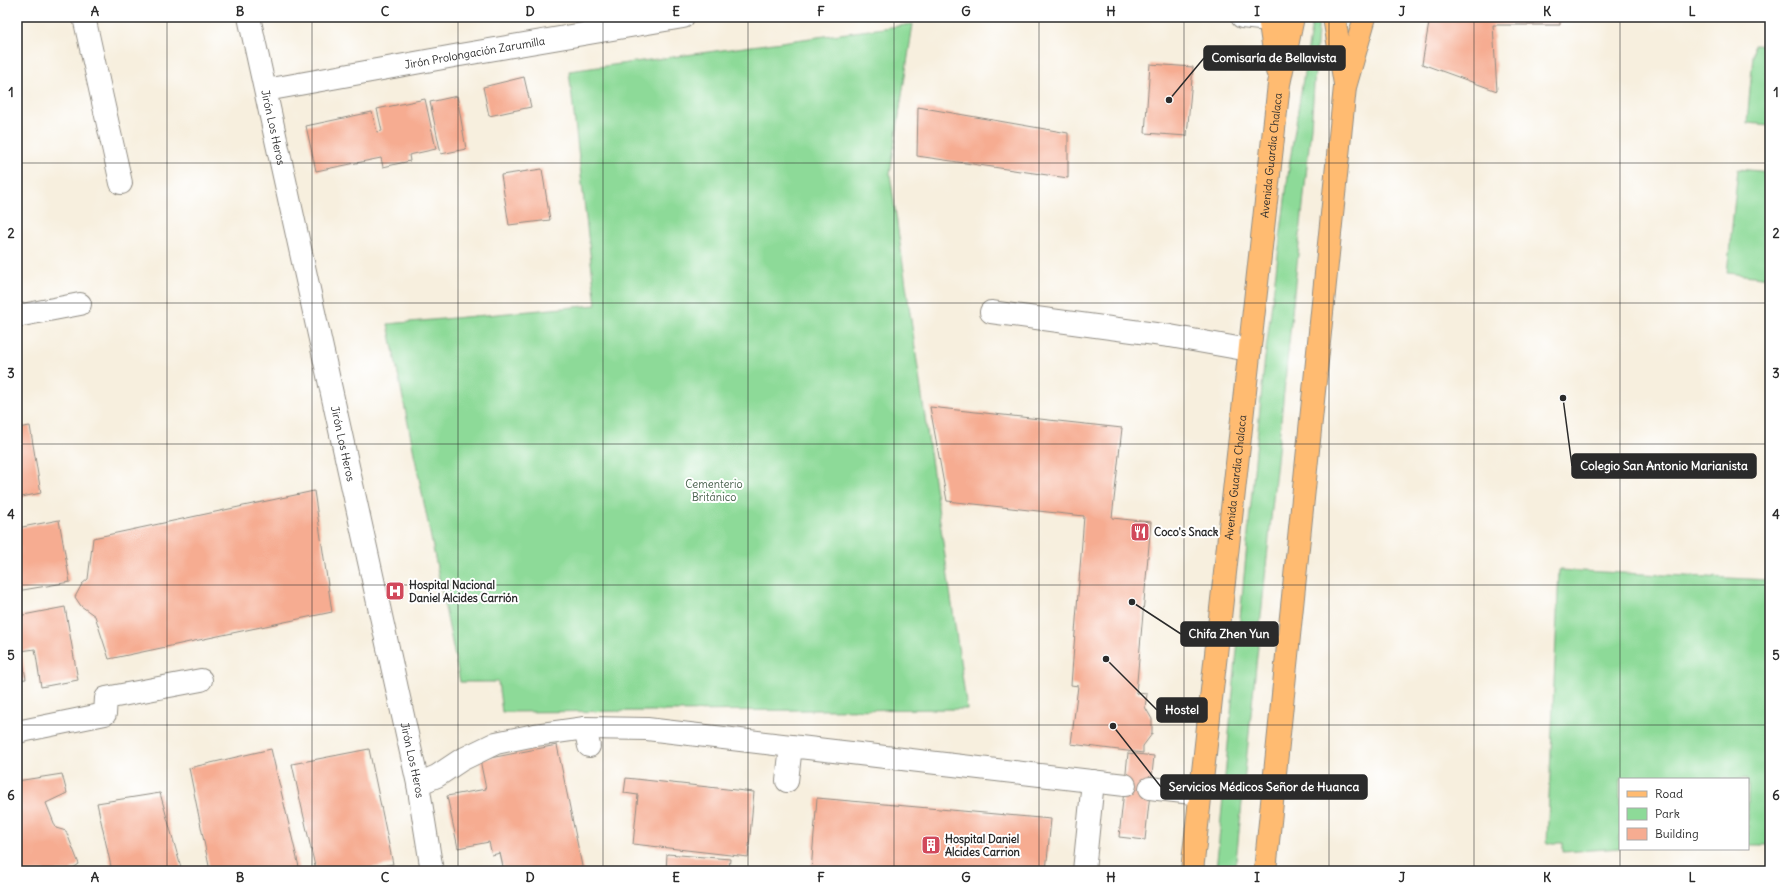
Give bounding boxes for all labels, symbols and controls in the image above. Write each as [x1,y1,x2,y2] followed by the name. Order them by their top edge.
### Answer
[91,3,100,20] text: A
[236,3,245,20] text: B
[381,3,390,20] text: C
[525,3,535,20] text: D
[672,3,680,20] text: E
[817,3,825,20] text: F
[961,3,971,20] text: G
[1106,3,1116,20] text: H
[1254,3,1260,20] text: I
[1399,3,1406,20] text: J
[1543,3,1552,20] text: K
[1688,3,1696,20] text: L
[403,34,546,72] street label: Jirón Prolongación Zarumilla
[1204,46,1345,70] callout: Comisaría de Bellavista
[1211,50,1337,65] text: Comisaría de Bellavista
[8,84,14,101] text: 1
[1773,84,1779,101] text: 1
[258,88,288,166] street label: Jirón Los Heros
[1257,92,1285,219] street label: Avenida Guardia Chalaca
[7,225,15,242] text: 2
[1772,225,1780,242] text: 2
[7,365,15,382] text: 3
[1772,365,1780,382] text: 3
[328,405,358,483] street label: Jirón Los Heros
[1222,414,1249,541] street label: Avenida Guardia Chalaca
[1572,454,1756,478] callout: Colegio San Antonio Marianista
[1580,458,1748,474] text: Colegio San Antonio Marianista
[685,477,743,504] park label: Cementerio Británico
[7,506,15,523] text: 4
[1772,506,1780,523] text: 4
[1129,521,1151,543] restaurant icon: Coco's Snack
[1154,525,1219,539] place label: Coco's Snack
[409,578,519,605] place label: Hospital Nacional Daniel Alcides Carrión
[384,580,406,602] hospital icon: Hospital Nacional Daniel Alcides Carrión
[1181,622,1278,646] callout: Chifa Zhen Yun
[1189,626,1270,641] text: Chifa Zhen Yun
[7,647,15,664] text: 5
[1772,647,1780,664] text: 5
[1157,698,1207,722] callout: Hostel
[1165,702,1199,717] text: Hostel
[398,721,427,799] street label: Jirón Los Heros
[1161,775,1367,799] callout: Servicios Médicos Señor de Huanca
[1619,778,1749,850] legend
[1169,779,1359,794] text: Servicios Médicos Señor de Huanca
[1655,786,1683,801] text: Road
[7,787,15,804] text: 6
[1772,787,1780,804] text: 6
[1655,806,1680,821] text: Park
[1655,826,1699,841] text: Building
[945,832,1021,859] place label: Hospital Daniel Alcides Carrion
[920,834,942,856] building icon: Hospital Daniel Alcides Carrion
[91,869,100,886] text: A
[236,869,245,886] text: B
[381,869,390,886] text: C
[525,869,535,886] text: D
[672,869,680,886] text: E
[817,869,825,886] text: F
[961,869,971,886] text: G
[1106,869,1116,886] text: H
[1254,869,1260,886] text: I
[1399,869,1406,886] text: J
[1543,869,1552,886] text: K
[1688,869,1696,886] text: L

